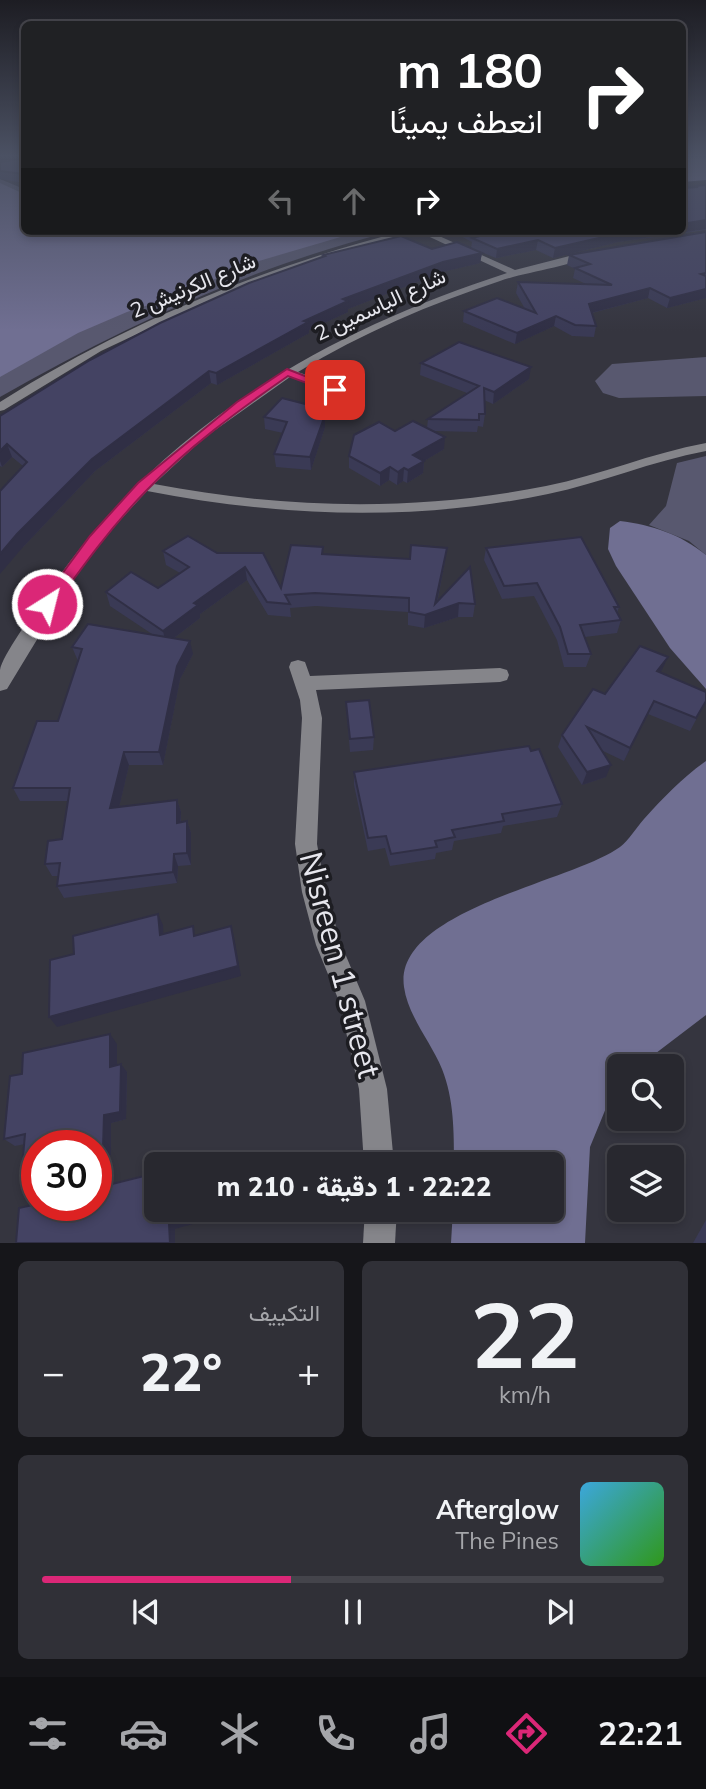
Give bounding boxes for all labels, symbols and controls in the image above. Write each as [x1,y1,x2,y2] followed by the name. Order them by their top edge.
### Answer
[397,39,543,100] text: 180 m
[567,49,658,140] icon: right
[389,101,543,141] text: انعطف يمينًا
[262,182,300,220] icon: left
[335,182,373,220] icon: ahead
[408,182,446,220] icon: right
[126,247,260,325] street label: شارع الكرنيش 2
[310,262,450,348] street label: شارع الياسمين 2
[305,360,365,420] pin
[316,371,354,409] icon: arrive
[10,567,84,641] position arrow
[292,847,390,1082] street label: Nisreen 1 street
[607,1054,684,1222] map controls
[607,1054,684,1131] button: search
[21,1130,112,1221] speed limit sign: 30
[607,1145,684,1222] button: layers
[217,1170,491,1203] text: 22:22 · 1 دقيقة · 210 m
[470,1277,580,1391] text: 22
[249,1298,320,1327] text: التكييف
[140,1339,222,1404] text: 22°
[42,1348,65,1396] text: −
[297,1348,320,1396] text: +
[499,1380,551,1409] text: km/h
[436,1493,559,1526] text: Afterglow
[455,1526,559,1555] text: The Pines
[127,1593,165,1631] icon: previous
[334,1593,372,1631] icon: pause
[541,1593,579,1631] icon: next
[23,1709,72,1758] icon: filters
[119,1709,168,1758] icon: car
[215,1709,264,1758] icon: climate
[311,1709,360,1758] icon: phone
[406,1709,455,1758] icon: music
[502,1709,551,1758] icon: directions
[598,1713,683,1753] text: 22:21

